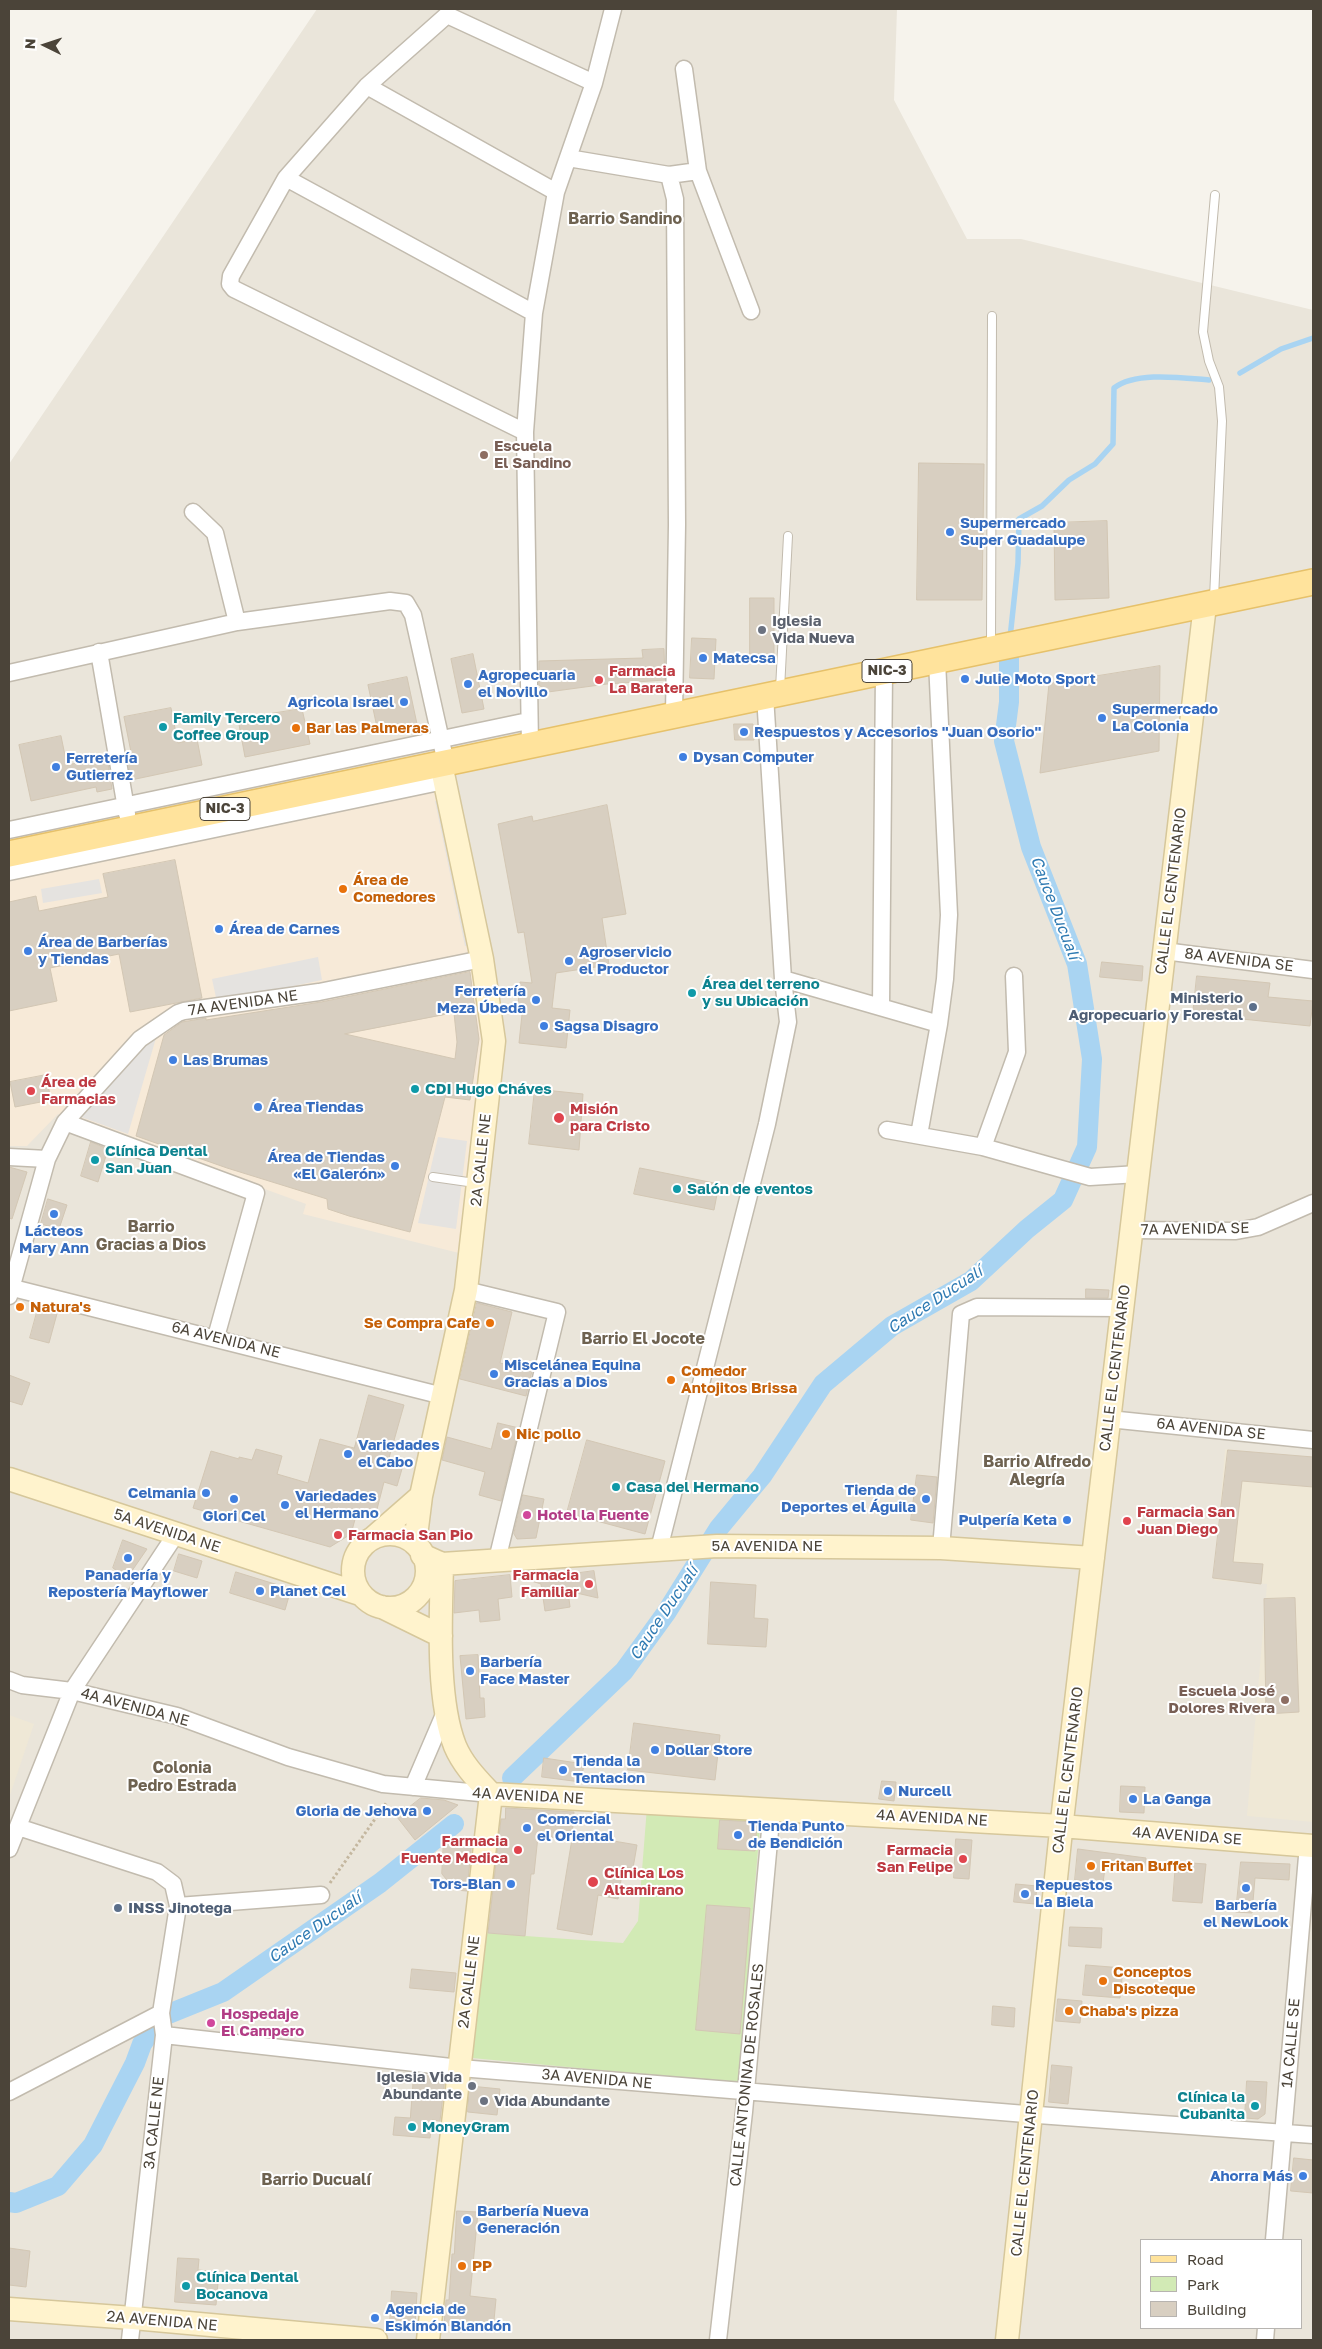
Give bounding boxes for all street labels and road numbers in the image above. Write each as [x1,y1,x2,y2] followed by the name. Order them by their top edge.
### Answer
[862,659,912,682] road number: NIC-3
[200,798,250,821] road number: NIC-3
[1152,806,1190,976] street label: CALLE EL CENTENARIO
[1183,944,1295,976] street label: 8A AVENIDA SE
[187,986,299,1020] street label: 7A AVENIDA NE
[467,1113,495,1207] street label: 2A CALLE NE
[1141,1219,1249,1239] street label: 7A AVENIDA SE
[1096,1283,1134,1453] street label: CALLE EL CENTENARIO
[170,1318,282,1362] street label: 6A AVENIDA NE
[1156,1414,1266,1444] street label: 6A AVENIDA SE
[111,1505,223,1557] street label: 5A AVENIDA NE
[711,1537,823,1555] street label: 5A AVENIDA NE
[79,1684,191,1730] street label: 4A AVENIDA NE
[1049,1685,1087,1855] street label: CALLE EL CENTENARIO
[472,1784,584,1808] street label: 4A AVENIDA NE
[876,1806,988,1830] street label: 4A AVENIDA NE
[1132,1823,1242,1849] street label: 4A AVENIDA SE
[454,1935,484,2029] street label: 2A CALLE NE
[726,1963,768,2187] street label: CALLE ANTONINA DE ROSALES
[1278,1997,1304,2089] street label: 1A CALLE SE
[541,2065,653,2093] street label: 3A AVENIDA NE
[140,2076,168,2170] street label: 3A CALLE NE
[1007,2088,1043,2258] street label: CALLE EL CENTENARIO
[106,2307,218,2335] street label: 2A AVENIDA NE

